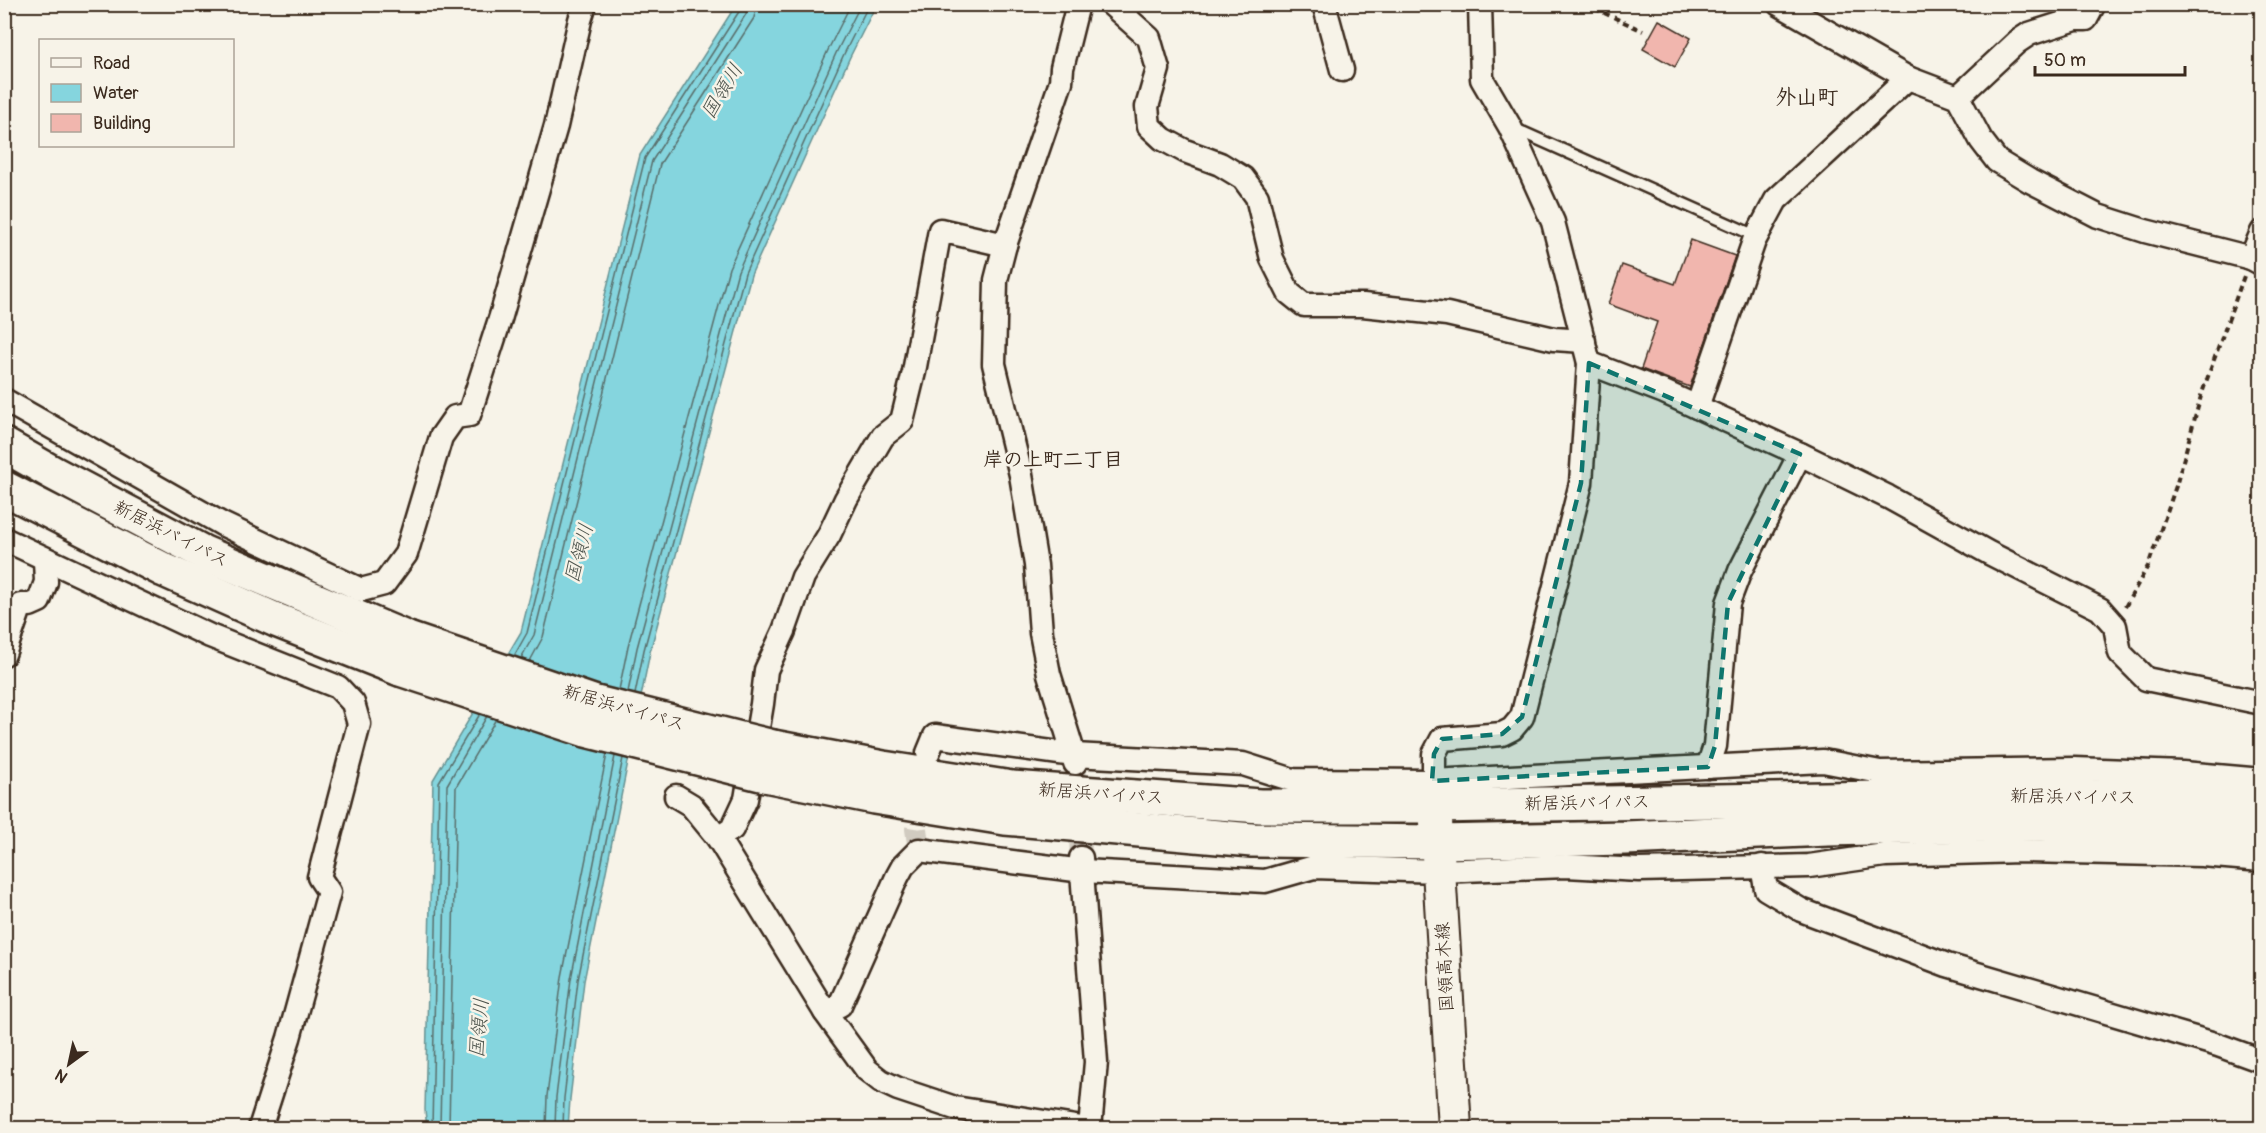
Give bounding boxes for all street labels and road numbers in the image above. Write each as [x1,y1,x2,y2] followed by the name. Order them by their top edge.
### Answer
[110,495,232,573] street label: 新居浜バイパス
[560,680,688,736] street label: 新居浜バイパス
[1038,778,1164,810] street label: 新居浜バイパス
[2010,784,2136,810] street label: 新居浜バイパス
[1524,790,1650,816] street label: 新居浜バイパス
[1431,921,1459,1013] street label: 国領高木線

